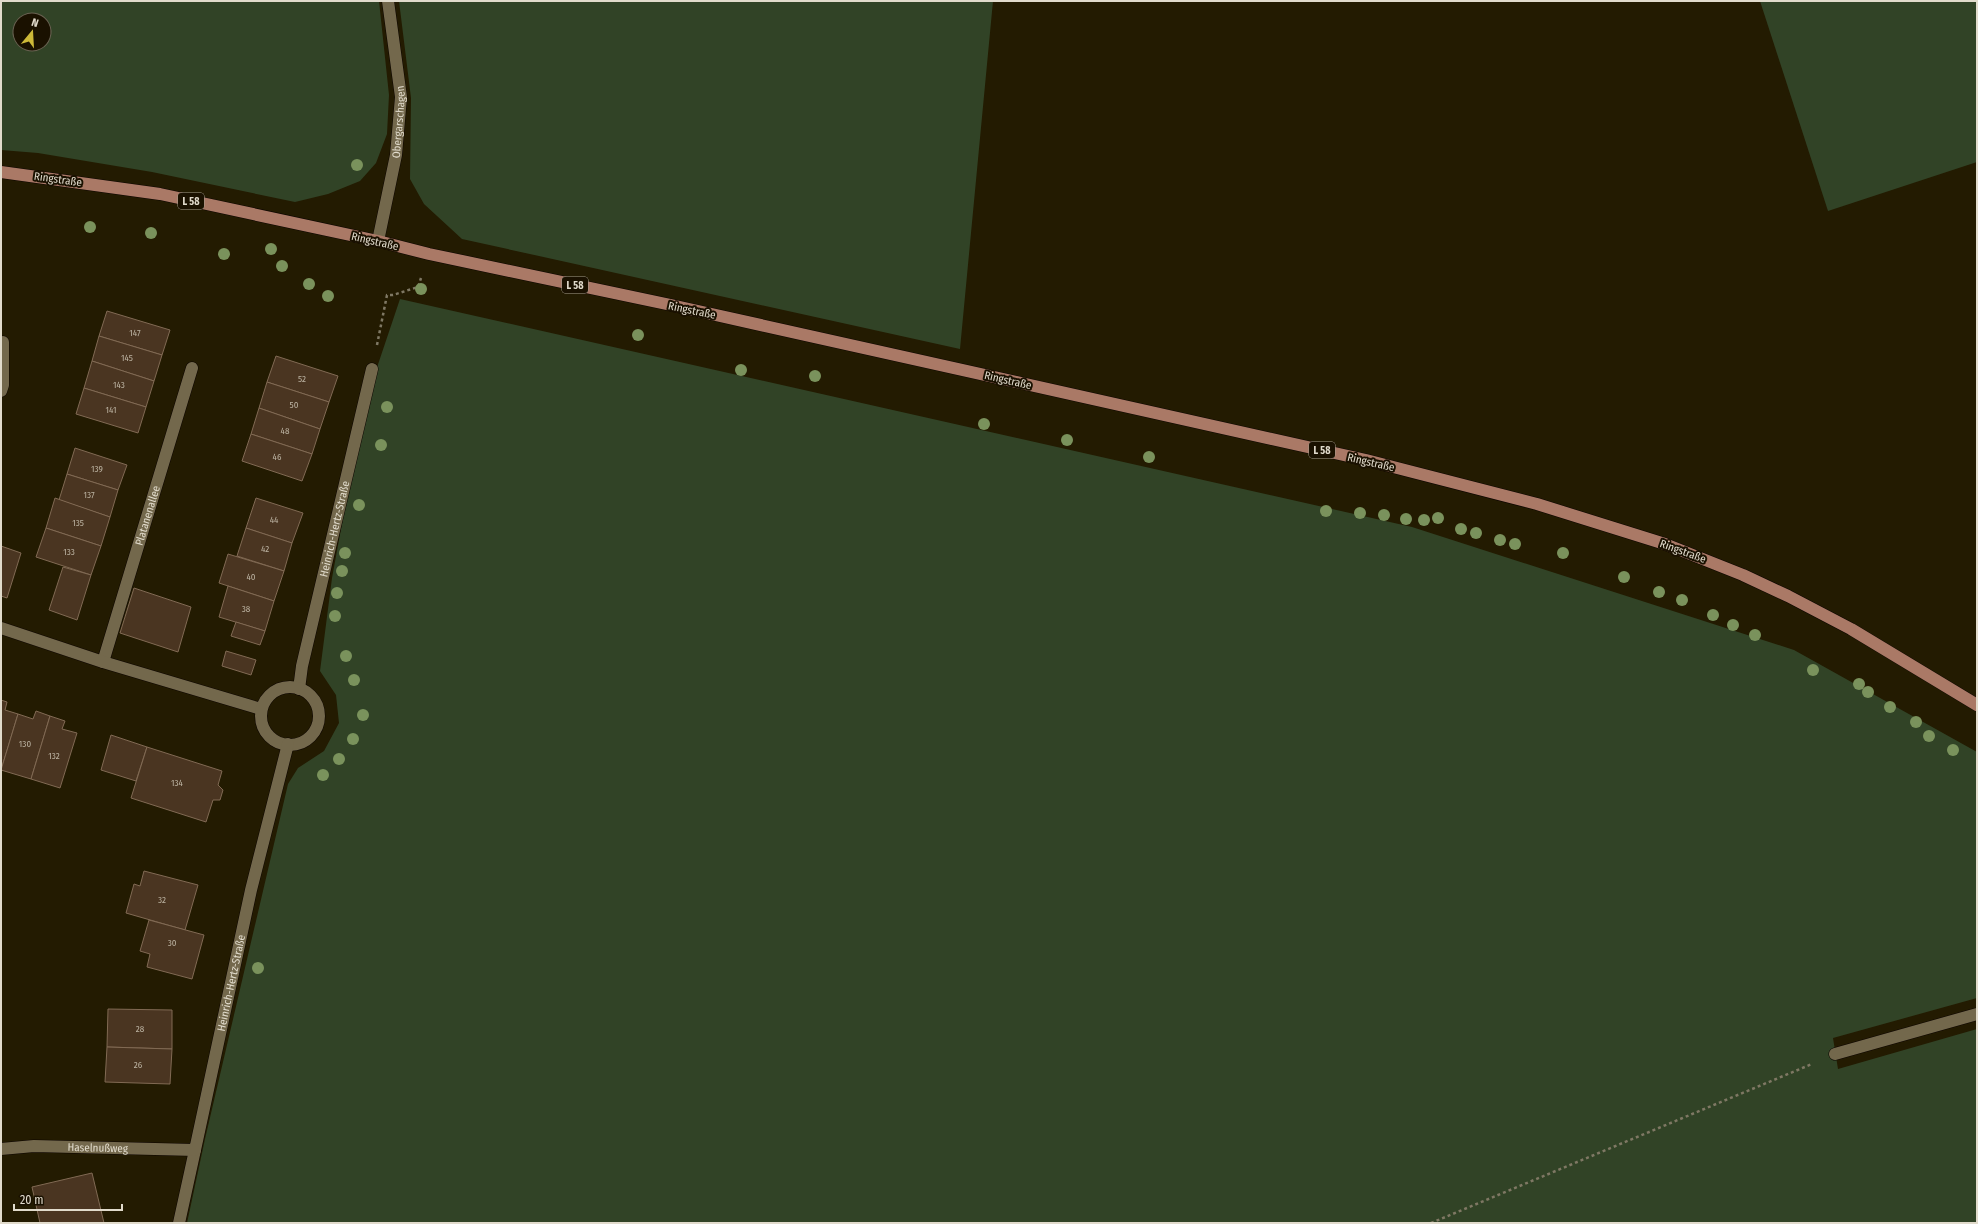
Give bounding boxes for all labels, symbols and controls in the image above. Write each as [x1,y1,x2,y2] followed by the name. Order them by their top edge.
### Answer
[12,12,52,52] north arrow
[30,16,40,30] text: N
[390,85,408,159] street label: Obergarschagen
[33,170,83,189] street label: Ringstraße
[178,193,204,209] road number: L 58
[350,230,400,253] street label: Ringstraße
[562,277,588,293] road number: L 58
[667,299,717,322] street label: Ringstraße
[129,328,141,338] house number: 147
[121,353,133,363] house number: 145
[983,369,1033,392] street label: Ringstraße
[298,374,306,384] house number: 52
[113,380,125,390] house number: 143
[290,400,299,410] house number: 50
[106,405,116,415] house number: 141
[281,426,290,436] house number: 48
[1309,442,1335,458] road number: L 58
[1346,451,1396,474] street label: Ringstraße
[273,452,282,462] house number: 46
[91,464,103,474] house number: 139
[317,480,352,578] street label: Heinrich-Hertz-Straße
[133,484,163,547] street label: Platanenallee
[83,490,95,500] house number: 137
[270,515,279,525] house number: 44
[72,518,84,528] house number: 135
[1658,537,1708,566] street label: Ringstraße
[261,544,269,554] house number: 42
[63,547,75,557] house number: 133
[246,572,256,582] house number: 40
[242,604,251,614] house number: 38
[19,739,31,749] house number: 130
[48,751,60,761] house number: 132
[171,778,184,788] house number: 134
[158,895,166,905] house number: 32
[215,934,248,1033] street label: Heinrich-Hertz-Straße
[168,938,177,948] house number: 30
[136,1024,145,1034] house number: 28
[134,1060,143,1070] house number: 26
[68,1141,129,1155] street label: Haselnußweg
[14,1186,122,1212] scale bar
[20,1193,44,1207] text: 20 m

